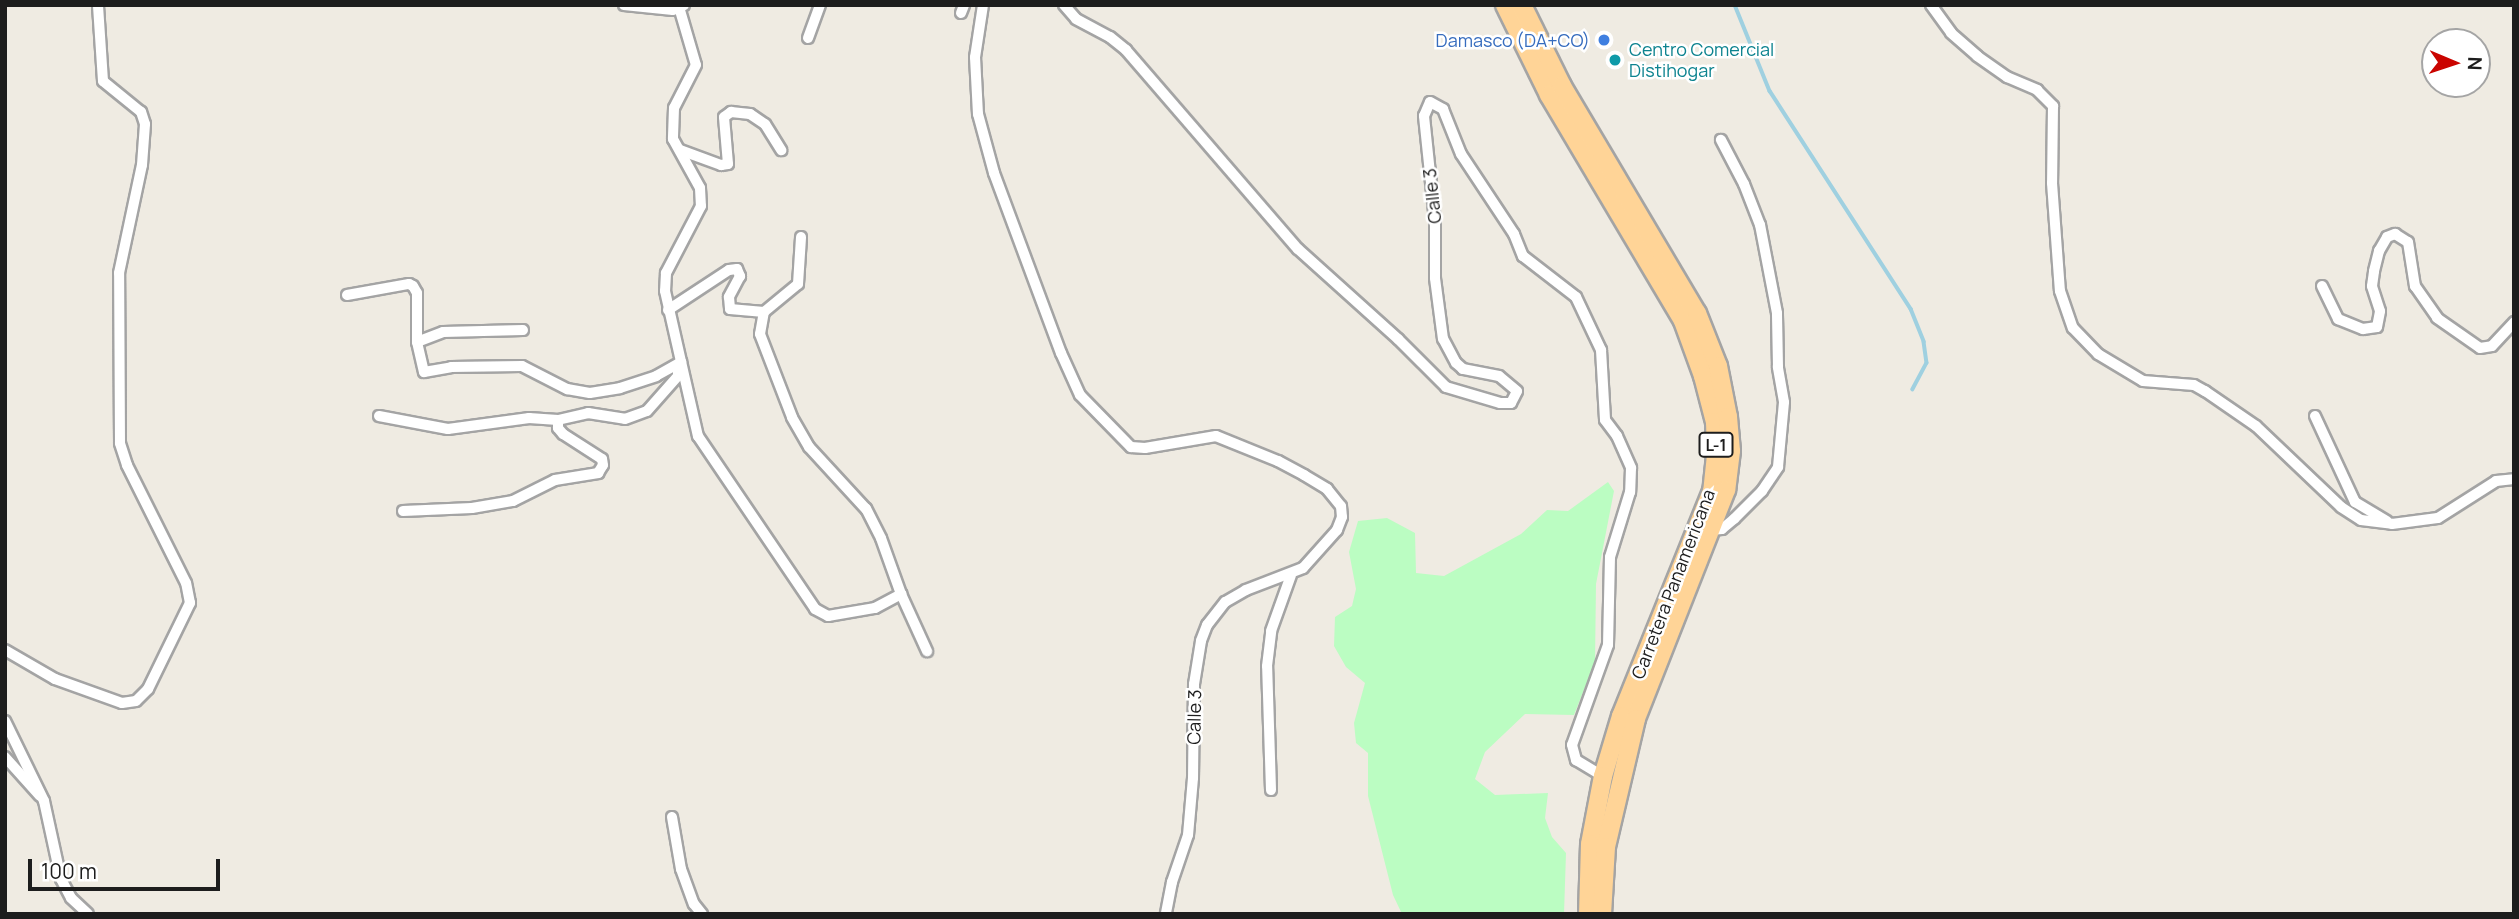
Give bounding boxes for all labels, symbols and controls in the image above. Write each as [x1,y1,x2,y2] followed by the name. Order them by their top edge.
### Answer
[2421,28,2491,98] north arrow
[1436,29,1590,51] place label: Damasco (DA+CO)
[1596,32,1612,48] marker: Damasco (DA+CO)
[1629,39,1774,82] place label: Centro Comercial Distihogar
[1607,52,1623,68] marker: Centro Comercial Distihogar
[2462,56,2488,71] text: N
[1418,167,1446,225] street label: Calle 3
[1698,432,1734,458] road number: L-1
[1627,486,1719,682] street label: Carretera Panamericana
[1183,689,1205,745] street label: Calle 3
[32,846,224,890] scale bar
[41,857,97,885] text: 100 m

